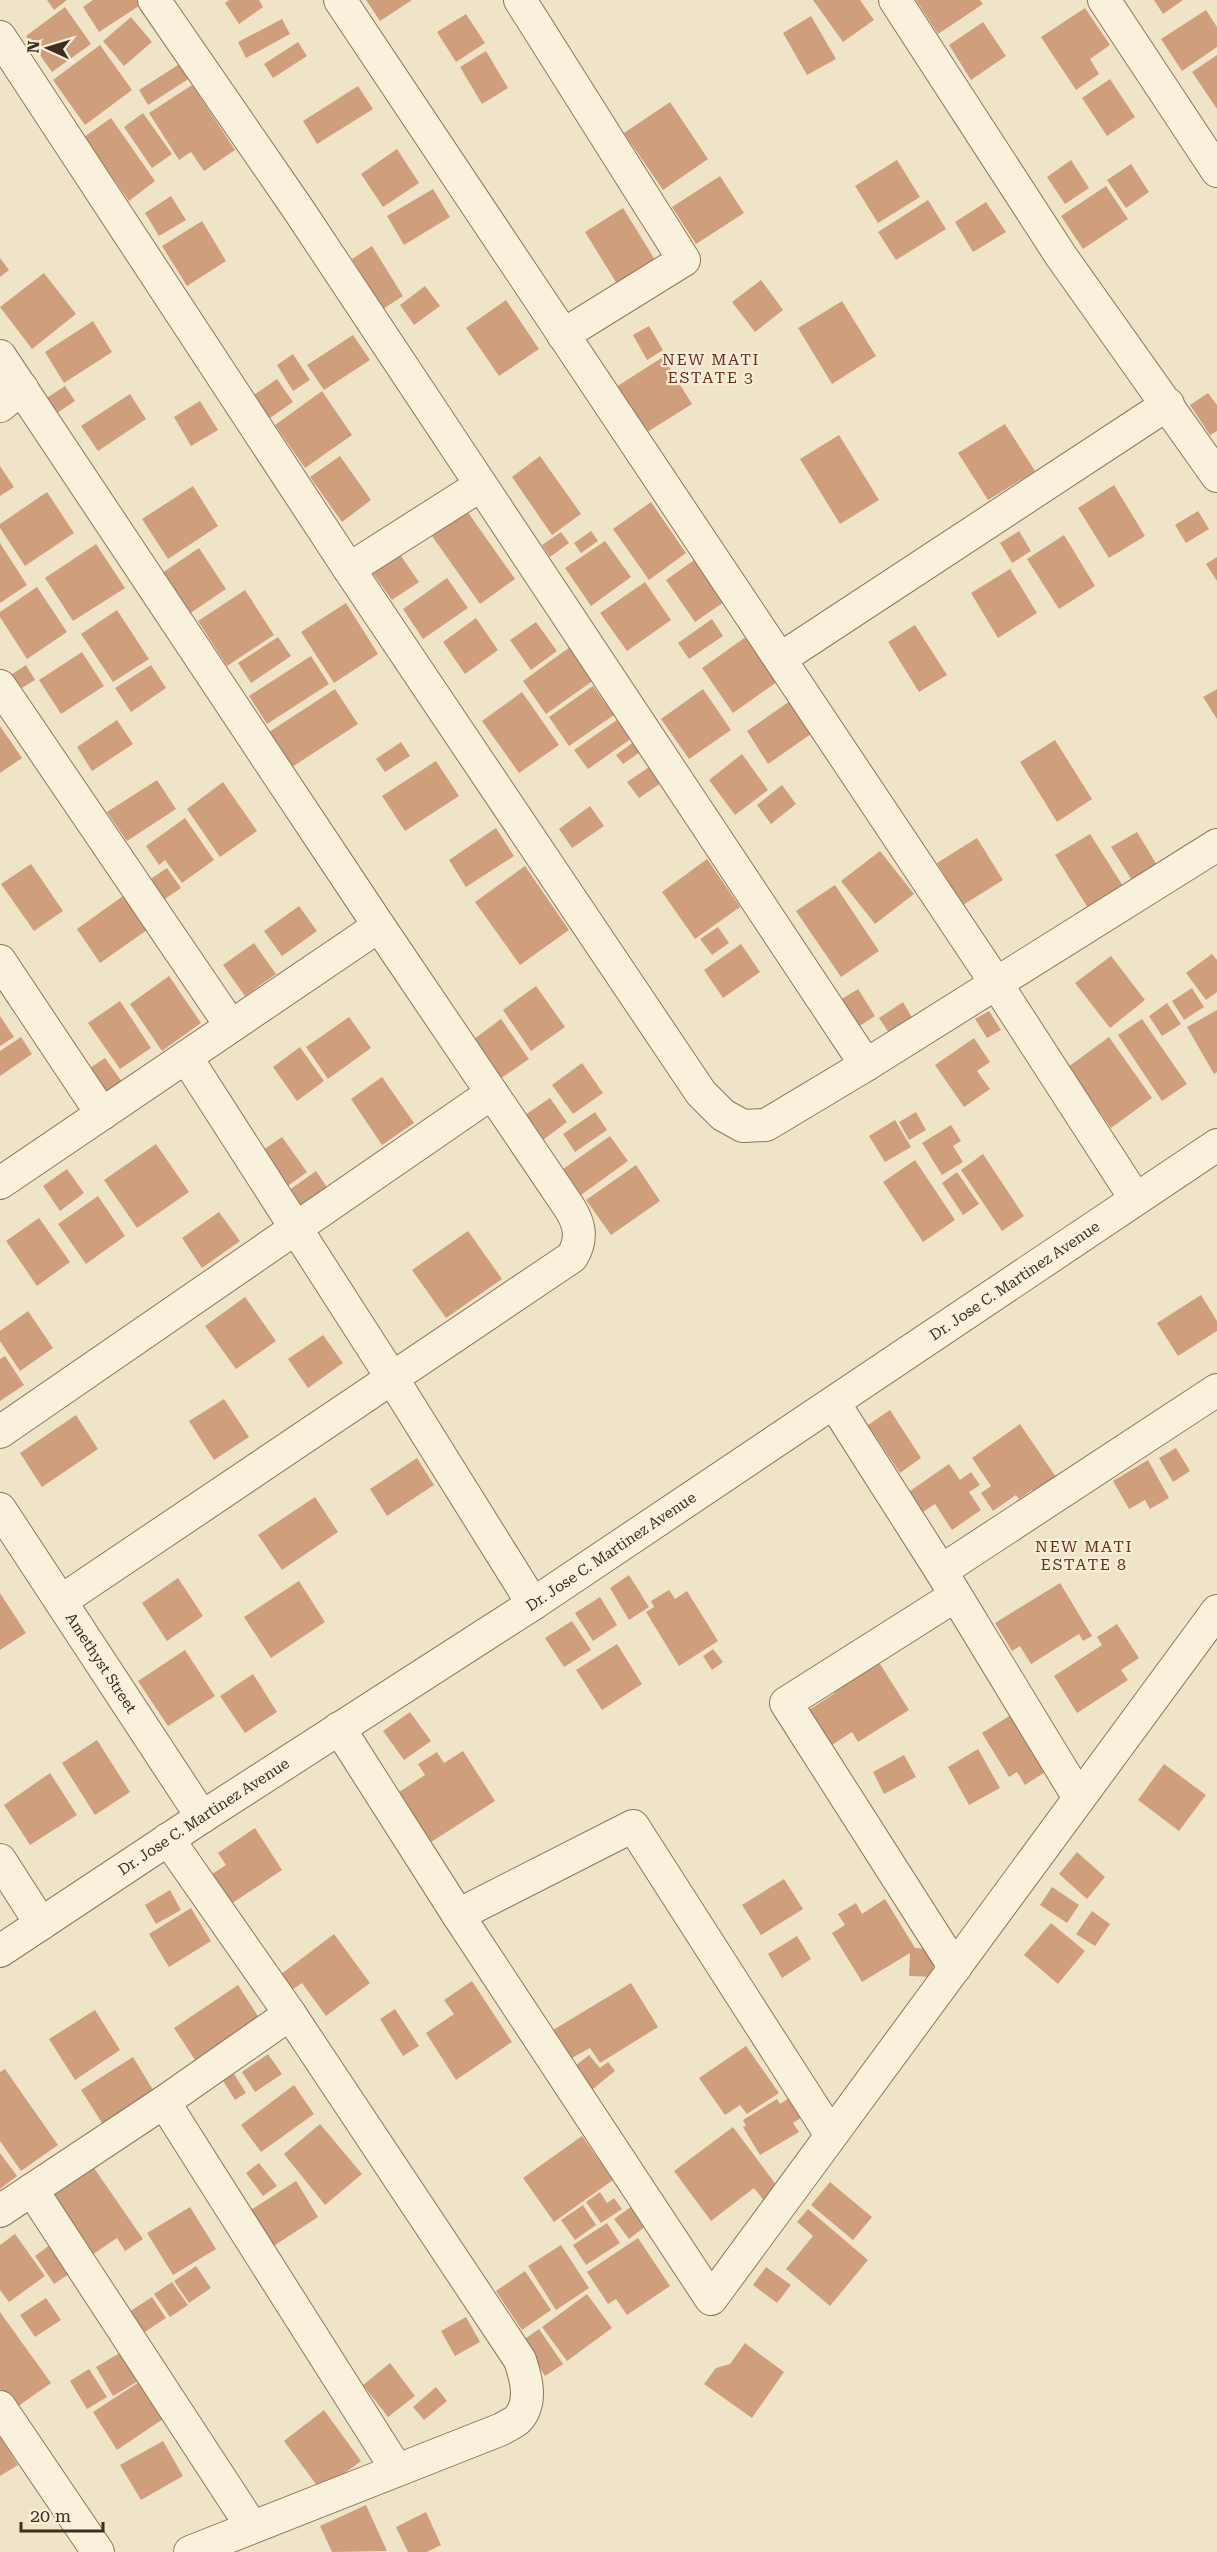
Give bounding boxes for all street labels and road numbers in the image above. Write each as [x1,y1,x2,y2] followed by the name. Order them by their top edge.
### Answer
[926,1217,1103,1344] street label: Dr. Jose C. Martinez Avenue
[523,1488,699,1615] street label: Dr. Jose C. Martinez Avenue
[62,1609,140,1717] street label: Amethyst Street
[115,1754,293,1879] street label: Dr. Jose C. Martinez Avenue

